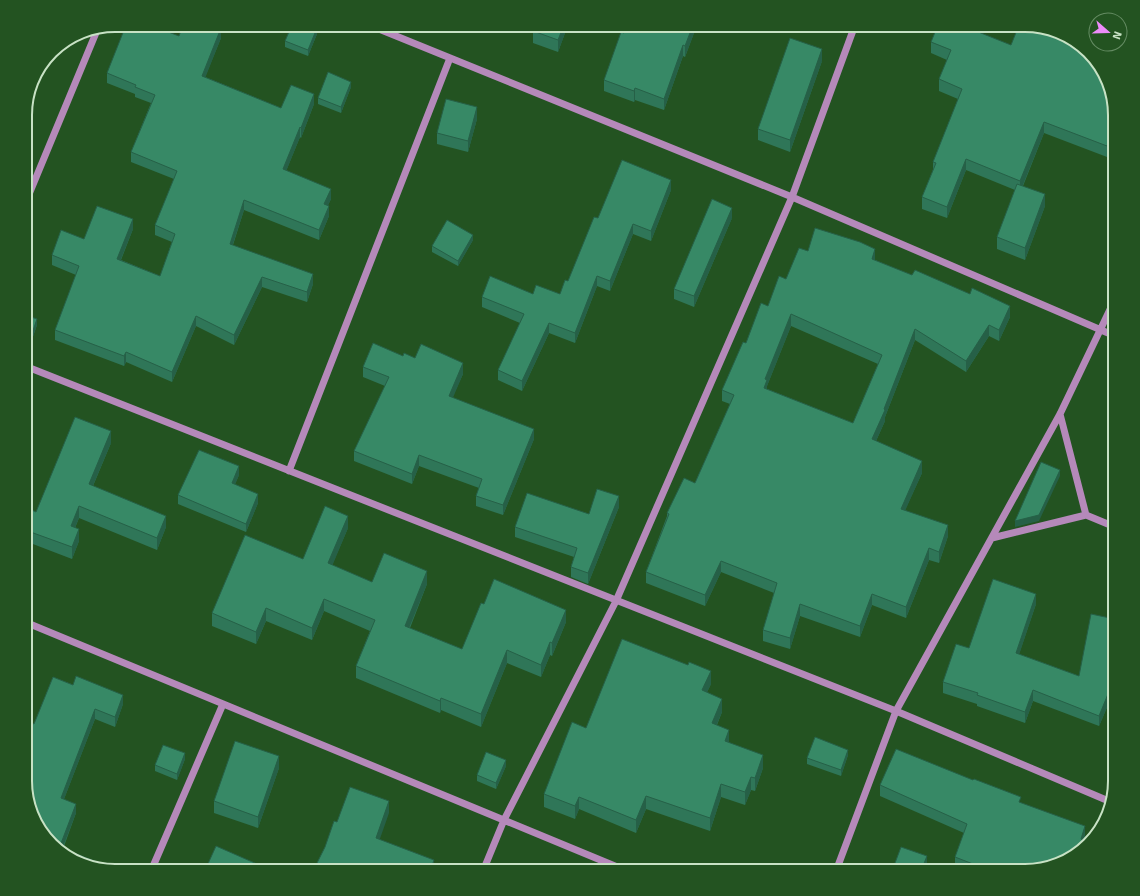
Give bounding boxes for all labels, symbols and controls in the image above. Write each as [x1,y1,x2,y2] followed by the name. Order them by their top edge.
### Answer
[1088,12,1128,52] north arrow
[1110,29,1124,41] text: N

